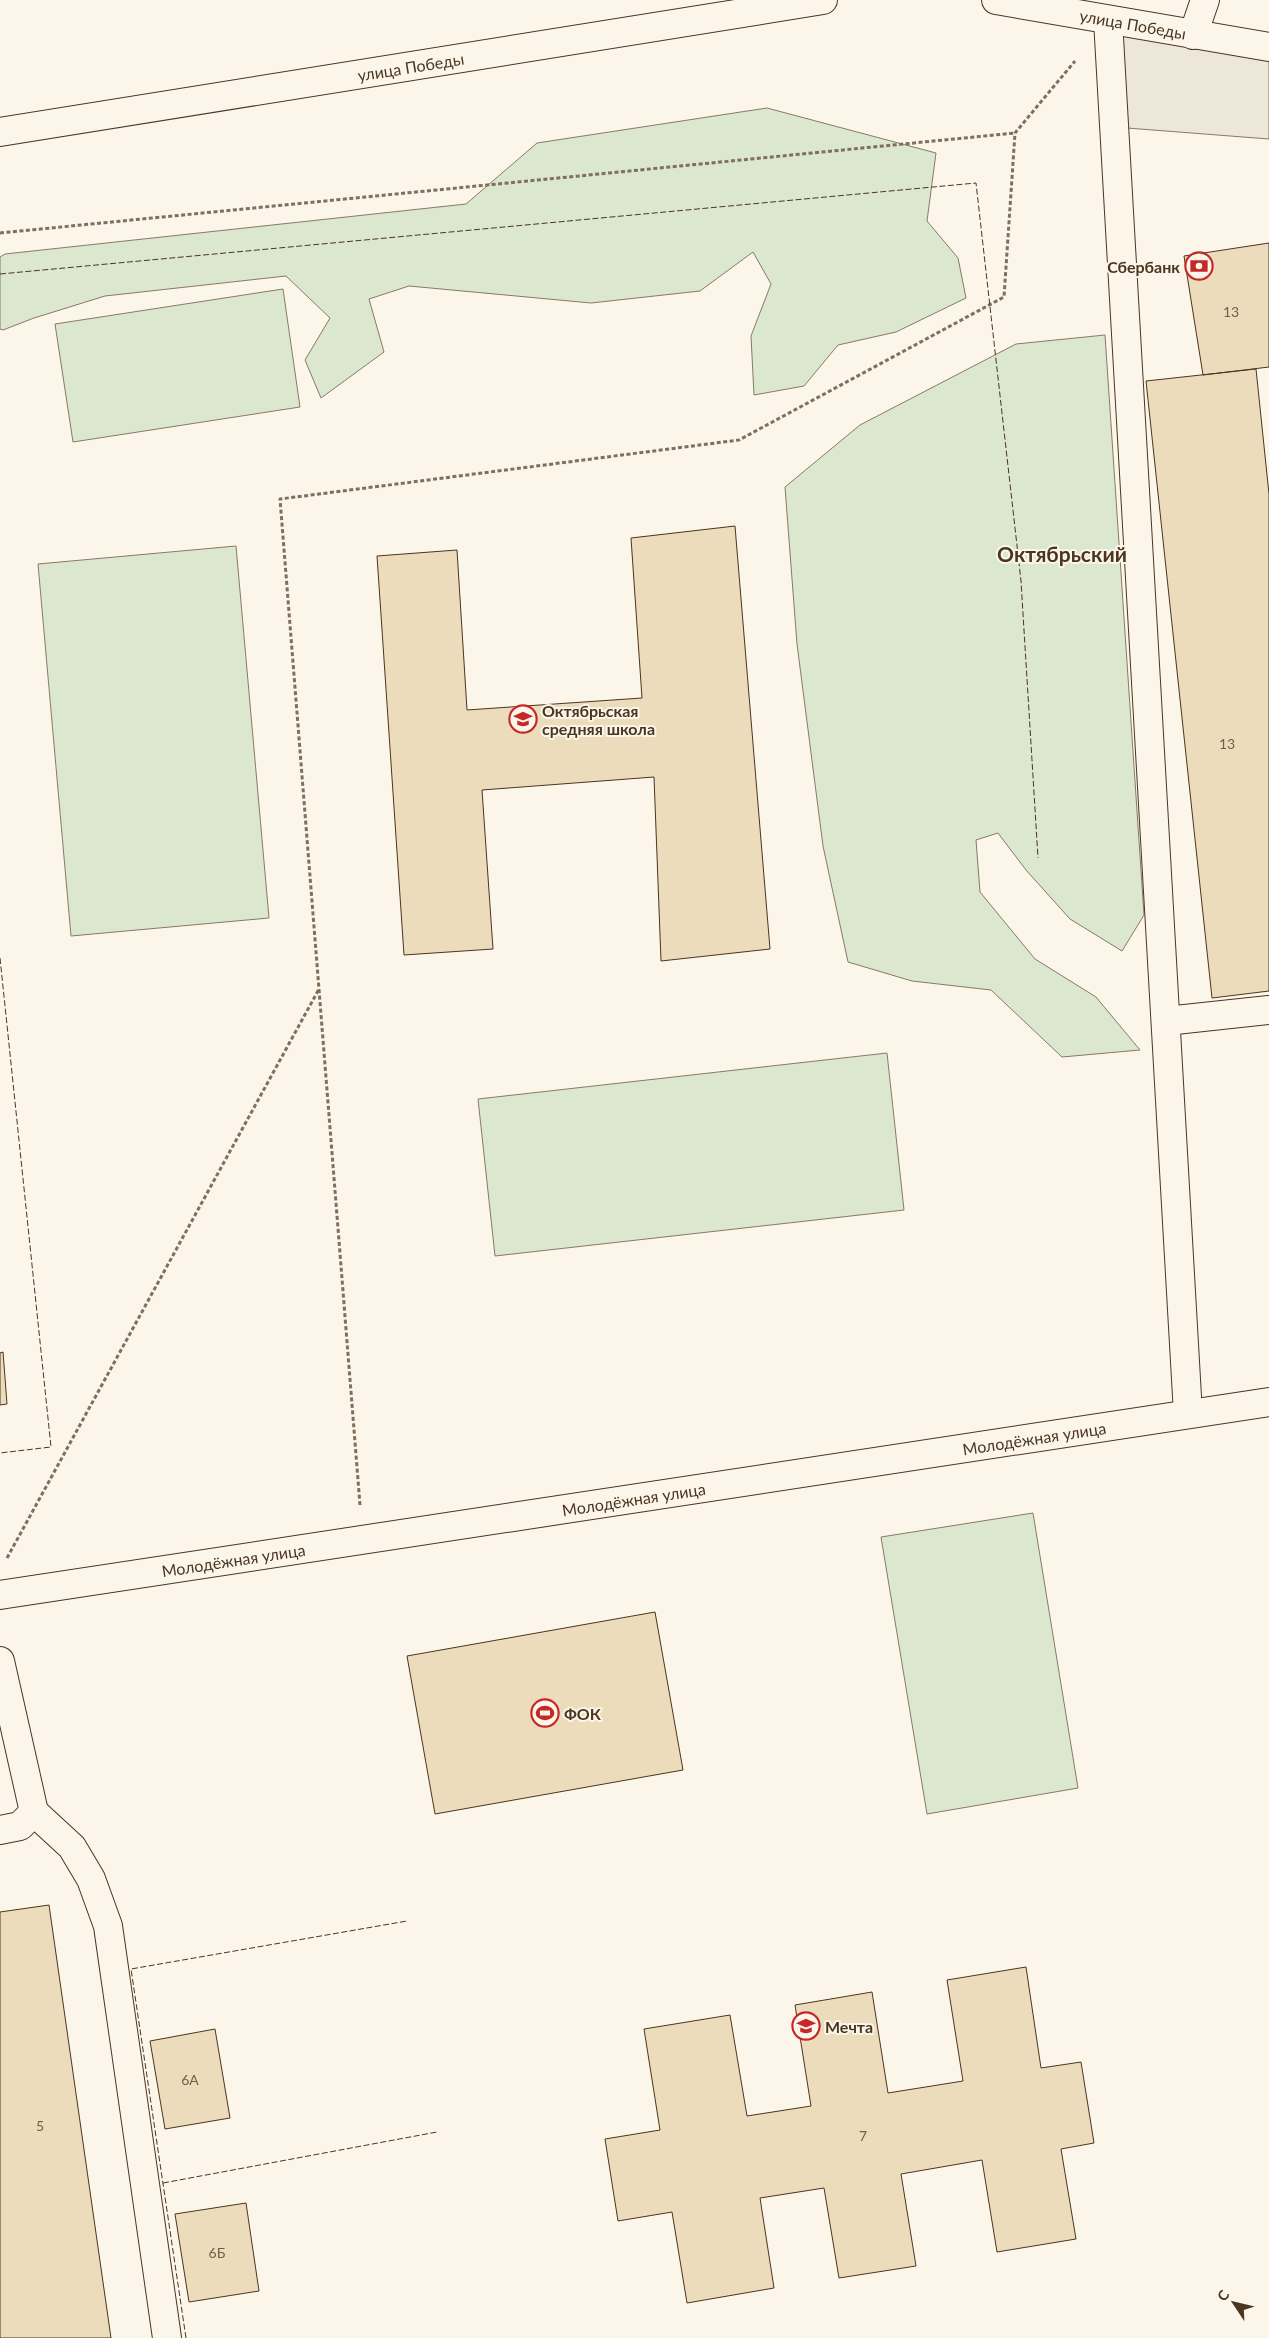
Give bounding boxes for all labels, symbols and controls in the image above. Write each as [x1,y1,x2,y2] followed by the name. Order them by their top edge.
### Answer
[1078,5,1188,42] street label: улица Победы
[356,48,465,84] street label: улица Победы
[1184,251,1214,281] bank icon: Сбербанк
[1107,257,1180,276] place label: Сбербанк
[1223,303,1239,320] house number: 13
[997,541,1127,566] district label: Октябрьский
[542,701,655,738] place label: Октябрьская средняя школа
[508,704,538,734] school or university icon: Октябрьская средняя школа
[1219,735,1235,752] house number: 13
[961,1417,1107,1458] street label: Молодёжная улица
[561,1478,707,1519] street label: Молодёжная улица
[160,1539,306,1580] street label: Молодёжная улица
[530,1698,560,1728] sports icon: ФОК
[564,1704,602,1723] place label: ФОК
[791,2011,821,2041] school or university icon: Мечта
[825,2017,873,2036] place label: Мечта
[181,2071,199,2088] house number: 6А
[36,2117,44,2134] house number: 5
[859,2127,867,2144] house number: 7
[209,2244,226,2261] house number: 6Б
[1209,2278,1259,2328] north arrow
[1213,2286,1233,2304] text: С

